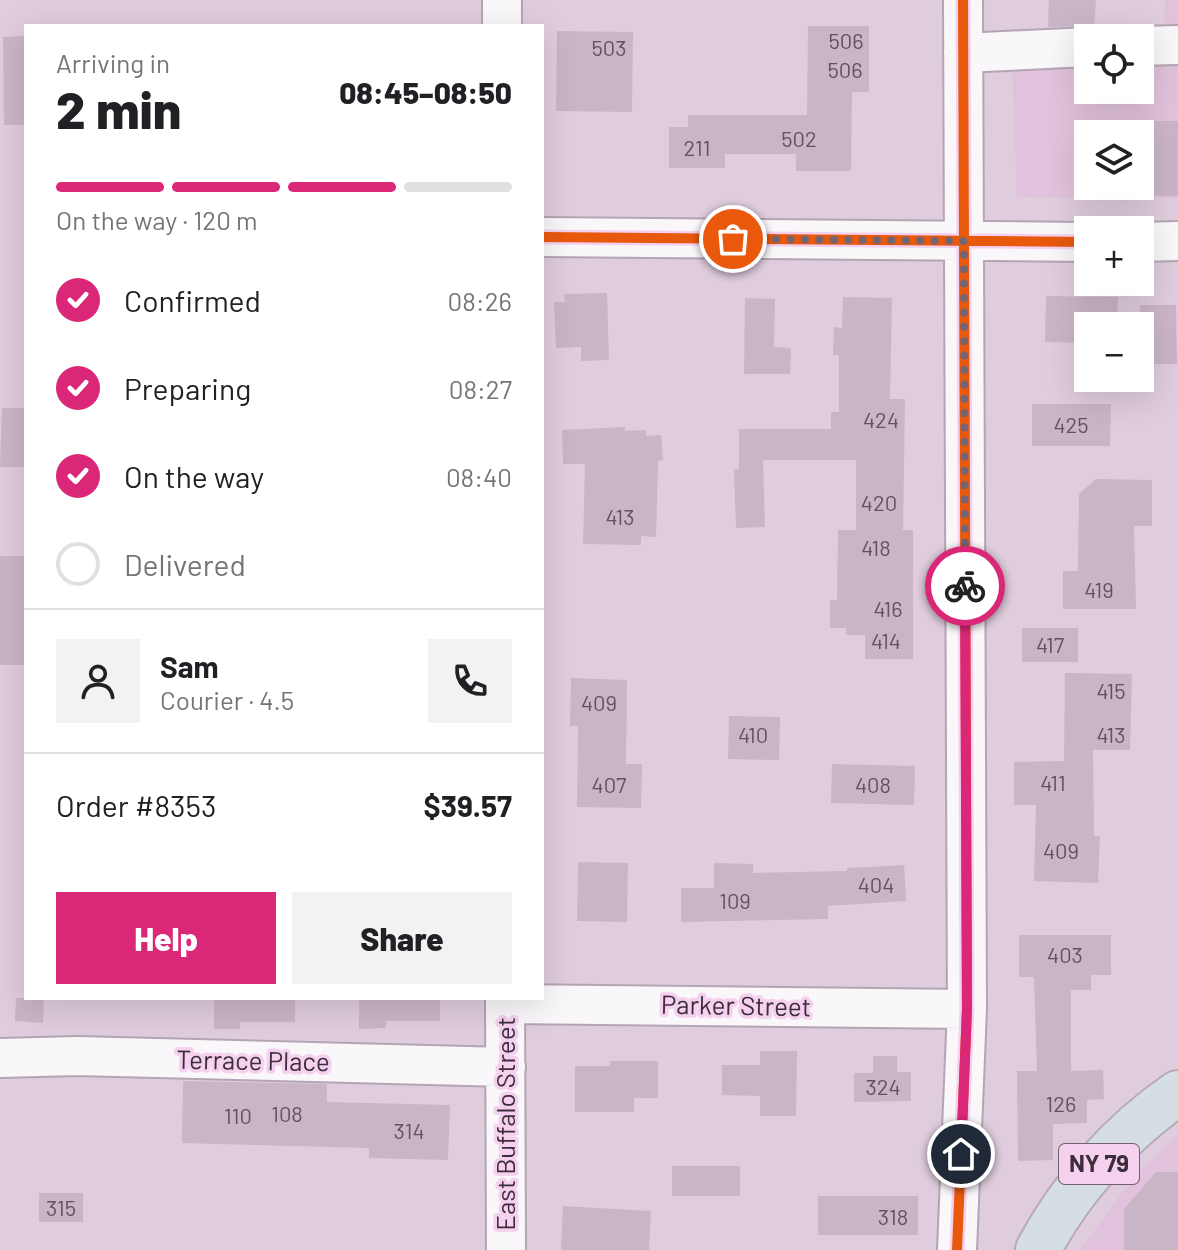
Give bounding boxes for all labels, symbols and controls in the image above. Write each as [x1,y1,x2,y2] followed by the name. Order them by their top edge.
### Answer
[1074,24,1154,392] map controls
[1074,24,1154,104] button: locate
[828,27,864,53] house number: 506
[591,34,627,60] house number: 503
[56,47,170,78] text: Arriving in
[827,56,863,82] house number: 506
[339,74,512,110] text: 08:45–08:50
[56,77,181,139] text: 2 min
[1074,120,1154,200] button: layers
[781,125,817,151] house number: 502
[684,134,710,160] house number: 211
[56,204,258,235] text: On the way · 120 m
[699,205,767,273] pin
[1074,216,1154,296] button: +
[711,217,755,261] icon: bag
[56,278,100,322] icon: check
[124,282,261,318] text: Confirmed
[448,285,512,316] text: 08:26
[1074,312,1154,392] button: −
[56,366,100,410] icon: check
[124,370,251,406] text: Preparing
[449,373,512,404] text: 08:27
[863,406,899,432] house number: 424
[1053,411,1089,437] house number: 425
[56,454,100,498] icon: check
[124,458,264,494] text: On the way
[446,461,512,492] text: 08:40
[861,489,897,515] house number: 420
[605,503,635,529] house number: 413
[861,534,891,560] house number: 418
[124,546,246,582] text: Delivered
[925,546,1005,626] courier
[943,564,987,608] icon: bike
[1084,576,1114,602] house number: 419
[873,595,903,621] house number: 416
[871,627,901,653] house number: 414
[1036,631,1064,657] house number: 417
[56,639,140,723] button: person
[428,639,512,723] button: phone
[160,648,219,684] text: Sam
[1096,677,1126,703] house number: 415
[160,684,294,715] text: Courier · 4.5
[581,689,617,715] house number: 409
[738,721,768,747] house number: 410
[1096,721,1126,747] house number: 413
[1040,769,1066,795] house number: 411
[592,771,626,797] house number: 407
[855,771,891,797] house number: 408
[56,787,216,823] text: Order #8353
[424,787,512,823] text: $39.57
[1043,837,1079,863] house number: 409
[858,871,894,897] house number: 404
[719,887,751,913] house number: 109
[56,892,276,984] button: Help
[292,892,512,984] button: Share
[1047,941,1083,967] house number: 403
[661,988,811,1021] street label: Parker Street
[489,1017,520,1231] street label: East Buffalo Street
[176,1043,330,1076] street label: Terrace Place
[865,1073,901,1099] house number: 324
[1046,1090,1076,1116] house number: 126
[271,1100,303,1126] house number: 108
[224,1102,252,1128] house number: 110
[394,1117,425,1143] house number: 314
[927,1120,995,1188] pin
[939,1132,983,1176] icon: home
[1059,1144,1139,1184] road number: NY 79
[46,1194,76,1220] house number: 315
[878,1203,908,1229] house number: 318

